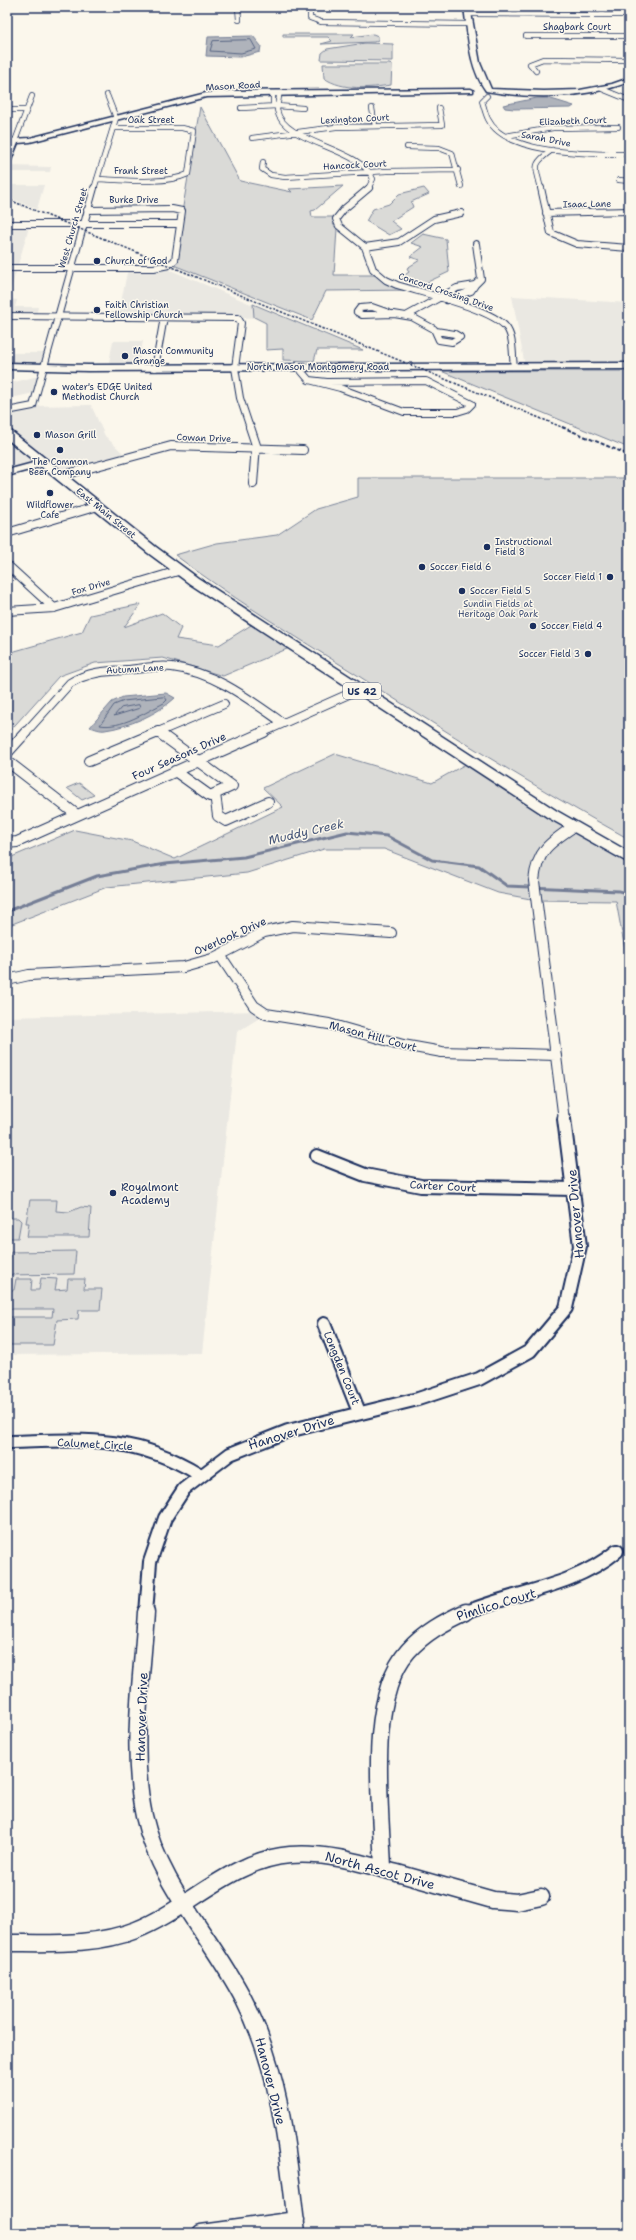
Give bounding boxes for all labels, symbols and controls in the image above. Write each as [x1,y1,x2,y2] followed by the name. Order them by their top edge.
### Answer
[543,21,611,33] street label: Shagbark Court
[205,79,261,93] street label: Mason Road
[320,111,390,127] street label: Lexington Court
[128,114,174,126] street label: Oak Street
[539,114,607,128] street label: Elizabeth Court
[520,128,572,150] street label: Sarah Drive
[323,157,387,173] street label: Hancock Court
[114,165,168,177] street label: Frank Street
[56,186,90,270] street label: West Church Street
[109,194,159,206] street label: Burke Drive
[562,198,612,210] street label: Isaac Lane
[105,255,168,267] place label: Church of God
[92,256,102,266] marker: Church of God
[397,270,495,314] street label: Concord Crossing Drive
[105,299,184,321] place label: Faith Christian Fellowship Church
[92,305,102,315] marker: Faith Christian Fellowship Church
[133,345,214,367] place label: Mason Community Grange
[120,351,130,361] marker: Mason Community Grange
[247,361,390,373] street label: North Mason Montgomery Road
[62,381,153,403] place label: water's EDGE United Methodist Church
[49,387,59,397] marker: water's EDGE United Methodist Church
[45,429,96,441] place label: Mason Grill
[32,430,42,440] marker: Mason Grill
[177,431,231,445] street label: Cowan Drive
[55,445,65,455] marker: The Common Beer Company
[29,456,91,478] place label: The Common Beer Company
[73,485,139,541] street label: East Main Street
[45,488,55,498] marker: Wildflower Cafe
[26,499,74,521] place label: Wildflower Cafe
[495,536,552,558] place label: Instructional Field 8
[482,542,492,552] marker: Instructional Field 8
[430,561,491,573] place label: Soccer Field 6
[417,562,427,572] marker: Soccer Field 6
[543,571,602,583] place label: Soccer Field 1
[605,572,615,582] marker: Soccer Field 1
[70,576,112,598] street label: Fox Drive
[470,585,531,597] place label: Soccer Field 5
[457,586,467,596] marker: Soccer Field 5
[458,598,538,620] park label: Sundin Fields at Heritage Oak Park
[541,620,602,632] place label: Soccer Field 4
[528,621,538,631] marker: Soccer Field 4
[519,648,580,660] place label: Soccer Field 3
[583,649,593,659] marker: Soccer Field 3
[106,661,164,677] street label: Autumn Lane
[343,683,381,699] road number: US 42
[130,729,229,784] street label: Four Seasons Drive
[267,816,345,848] water label: Muddy Creek
[191,914,269,959] street label: Overlook Drive
[327,1018,419,1055] street label: Mason Hill Court
[563,1169,588,1259] street label: Hanover Drive
[409,1177,477,1196] street label: Carter Court
[121,1180,179,1208] place label: Royalmont Academy
[108,1188,118,1198] marker: Royalmont Academy
[320,1329,363,1407] street label: Longden Court
[246,1411,336,1454] street label: Hanover Drive
[57,1435,133,1454] street label: Calumet Circle
[454,1584,538,1625] street label: Pimlico Court
[131,1672,152,1762] street label: Hanover Drive
[323,1848,437,1893] street label: North Ascot Drive
[251,2036,290,2127] street label: Hanover Drive

